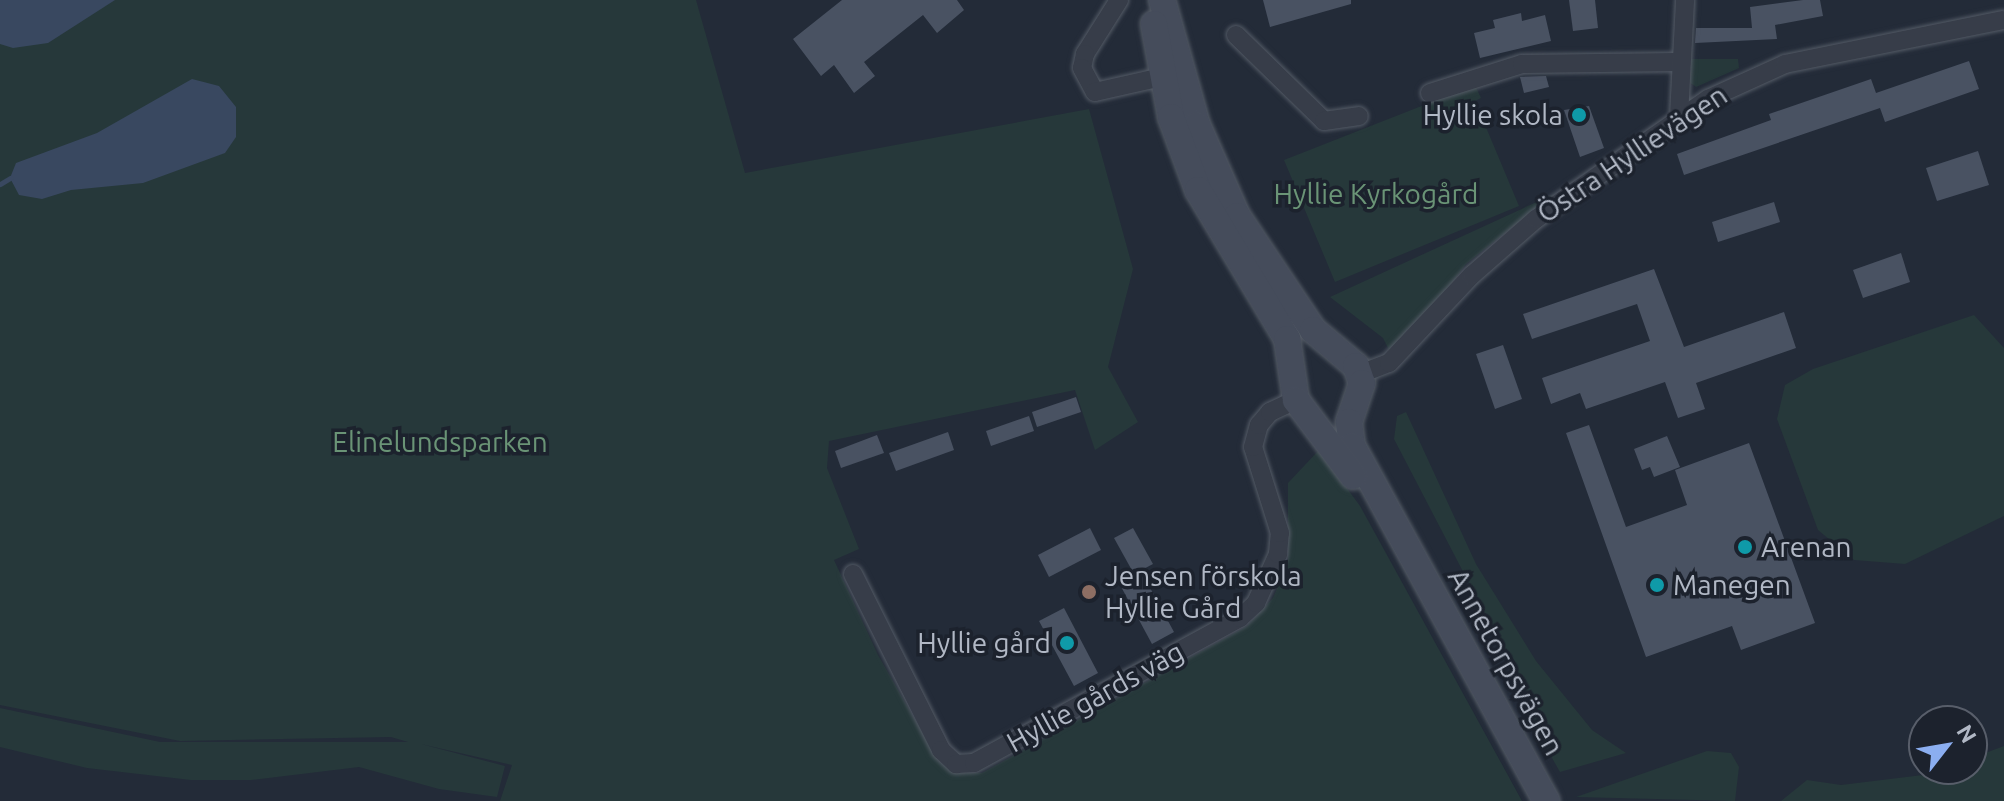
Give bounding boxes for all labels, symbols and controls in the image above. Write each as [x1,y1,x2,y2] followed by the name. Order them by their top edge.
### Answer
[1531,78,1733,230] street label: Östra Hyllievägen
[1423,98,1563,132] place label: Hyllie skola
[1570,106,1588,124] marker: Hyllie skola
[1274,177,1478,211] park label: Hyllie Kyrkogård
[332,425,548,459] park label: Elinelundsparken
[1761,530,1852,564] place label: Arenan
[1736,538,1754,556] marker: Arenan
[1105,559,1302,625] place label: Jensen förskola Hyllie Gård
[1441,563,1571,761] street label: Annetorpsvägen
[1673,568,1791,602] place label: Manegen
[1648,576,1666,594] marker: Manegen
[1080,583,1098,601] marker: Jensen förskola Hyllie Gård
[917,626,1051,660] place label: Hyllie gård
[1058,634,1076,652] marker: Hyllie gård
[1001,635,1189,759] street label: Hyllie gårds väg
[1908,705,1988,785] north arrow
[1952,720,1982,747] text: N

